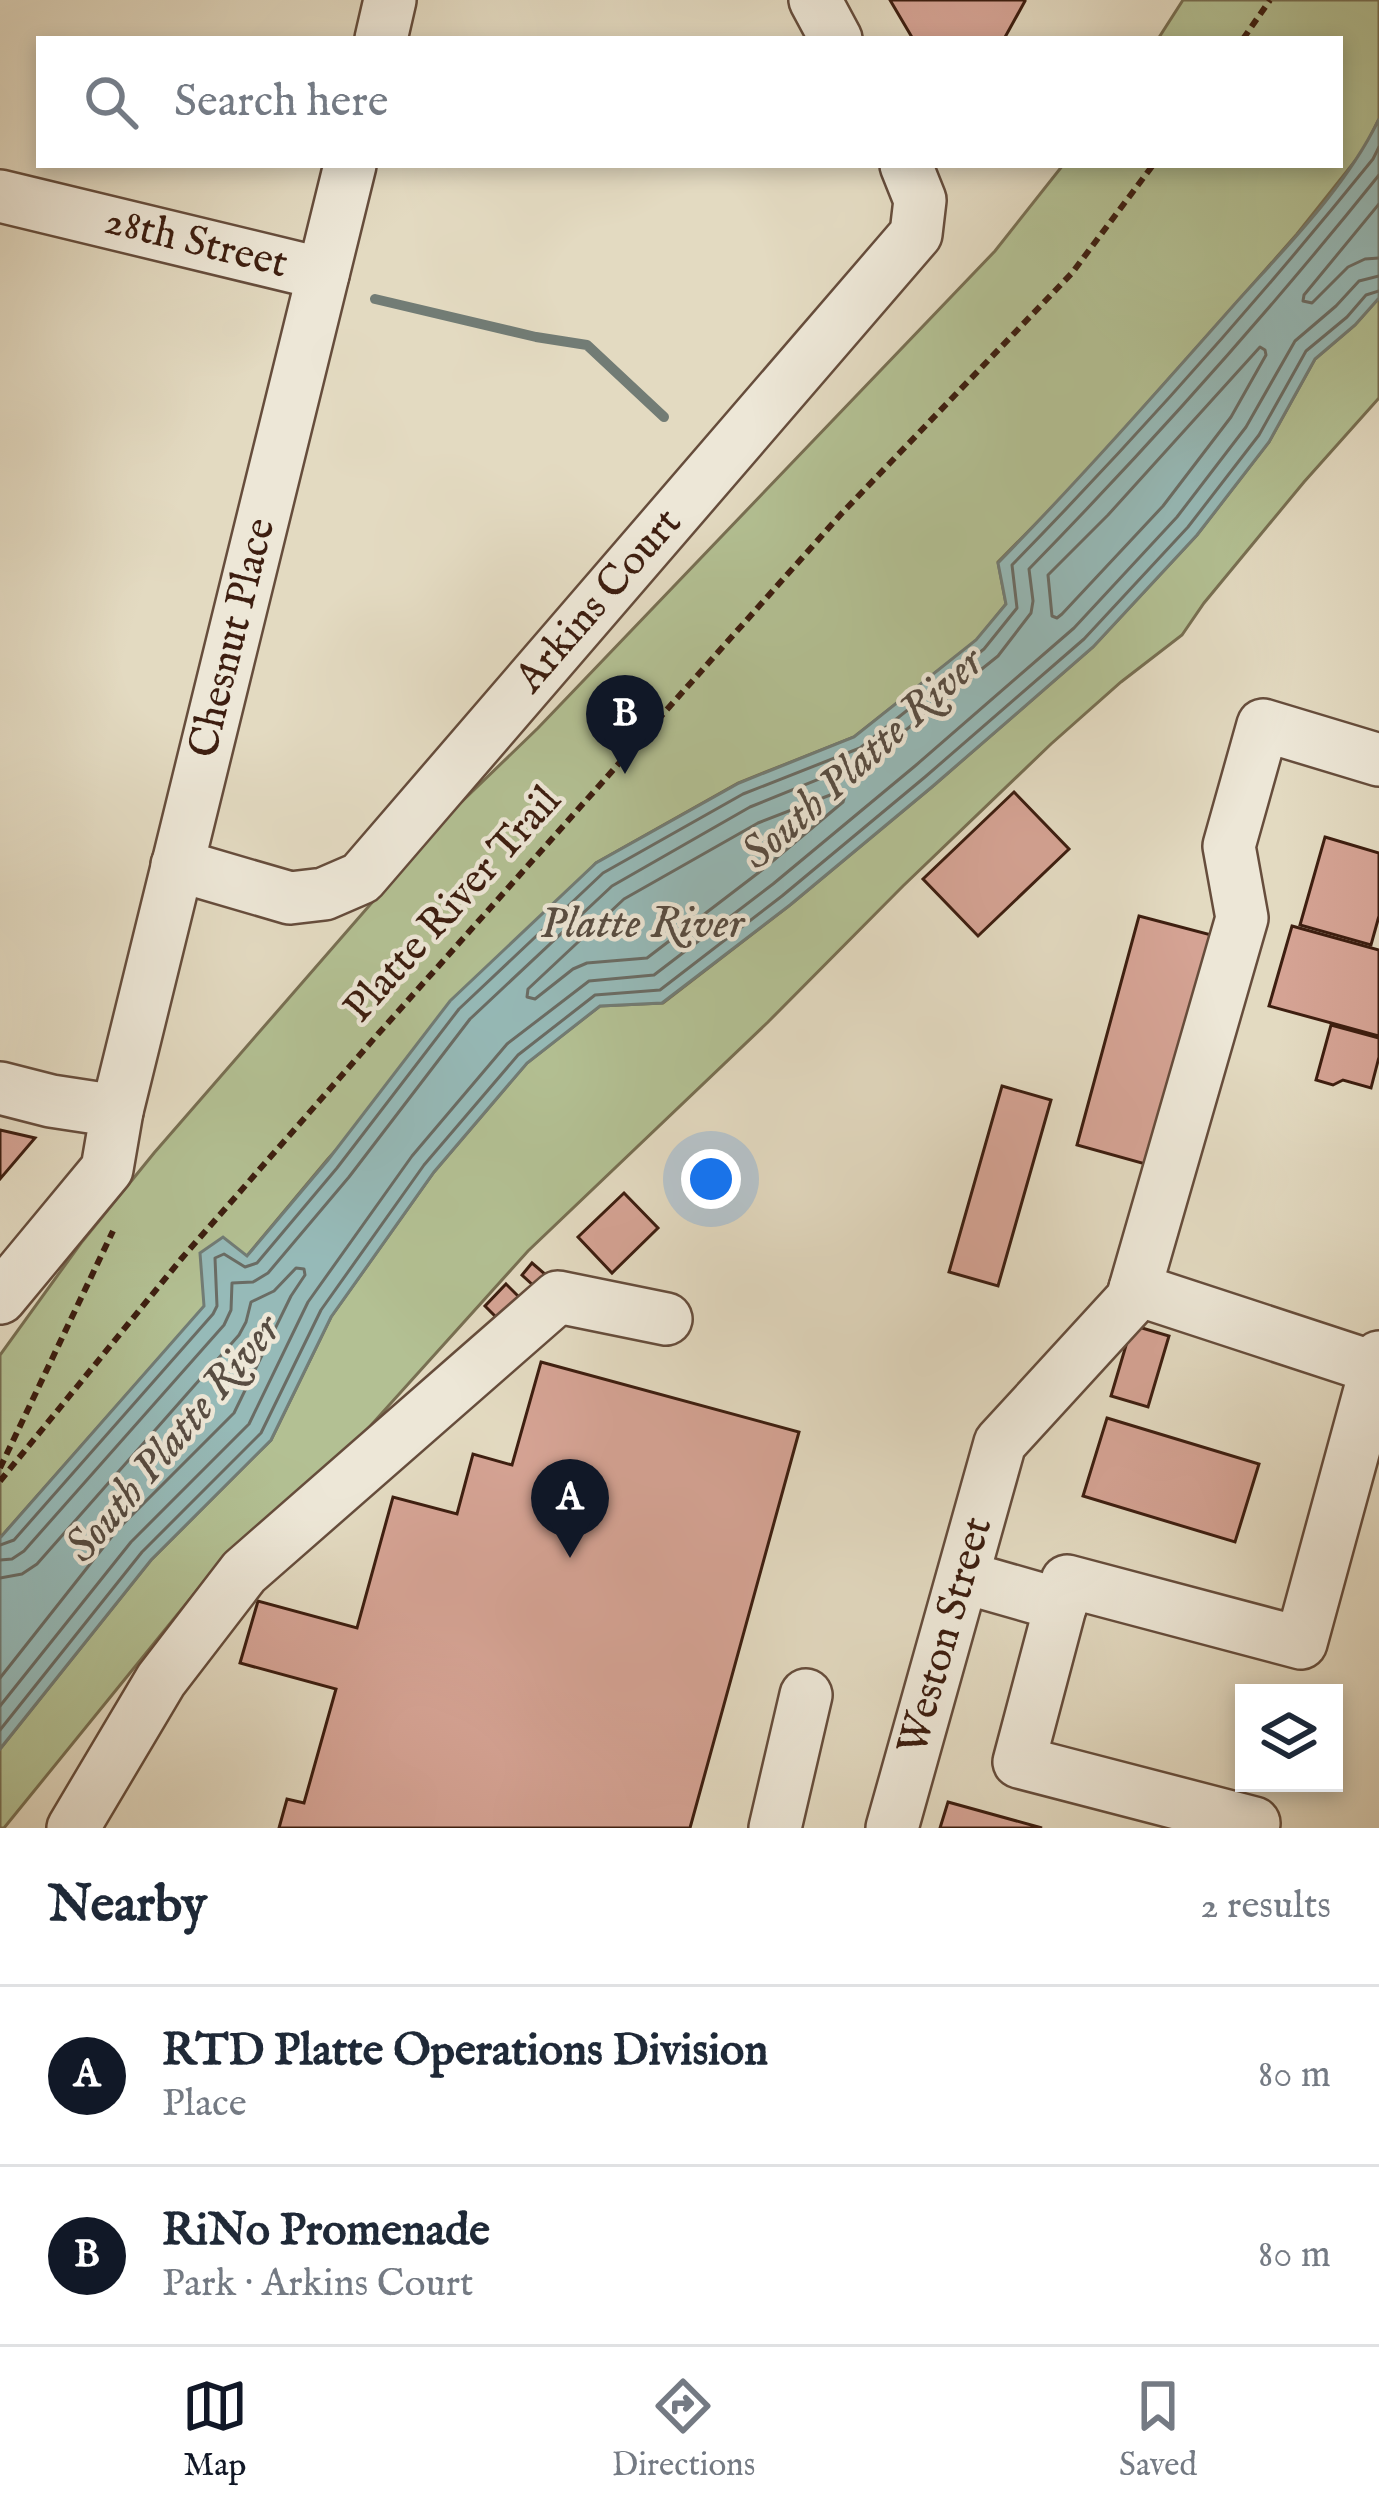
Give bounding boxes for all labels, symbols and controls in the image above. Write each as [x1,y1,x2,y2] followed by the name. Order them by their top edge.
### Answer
[36,36,1343,168] search box
[78,69,144,135] icon: search
[174,74,388,131] text: Search here
[99,195,293,291] street label: 28th Street
[504,498,694,705] street label: Arkins Court
[178,513,288,763] street label: Chesnut Place
[730,634,997,883] water label: South Platte River
[586,675,664,774] pin: B
[333,775,573,1034] street label: Platte River Trail
[540,896,745,953] water label: Platte River
[681,1149,741,1209] your location
[54,1302,296,1575] water label: South Platte River
[531,1459,609,1558] pin: A
[887,1511,1005,1761] street label: Weston Street
[1235,1684,1343,1792] map controls
[1235,1684,1343,1792] button: layers
[48,1874,207,1939] text: Nearby
[1200,1882,1331,1931] text: 2 results
[162,2023,768,2080] text: RTD Platte Operations Division
[74,2051,100,2100] text: A
[1258,2051,1331,2100] text: 80 m
[162,2080,247,2129] text: Place
[162,2203,490,2260] text: RiNo Promenade
[74,2231,100,2280] text: B
[1258,2231,1331,2280] text: 80 m
[162,2260,473,2309] text: Park · Arkins Court
[182,2373,248,2487] tab: Map
[612,2373,755,2487] tab: Directions
[1119,2373,1197,2487] tab: Saved

